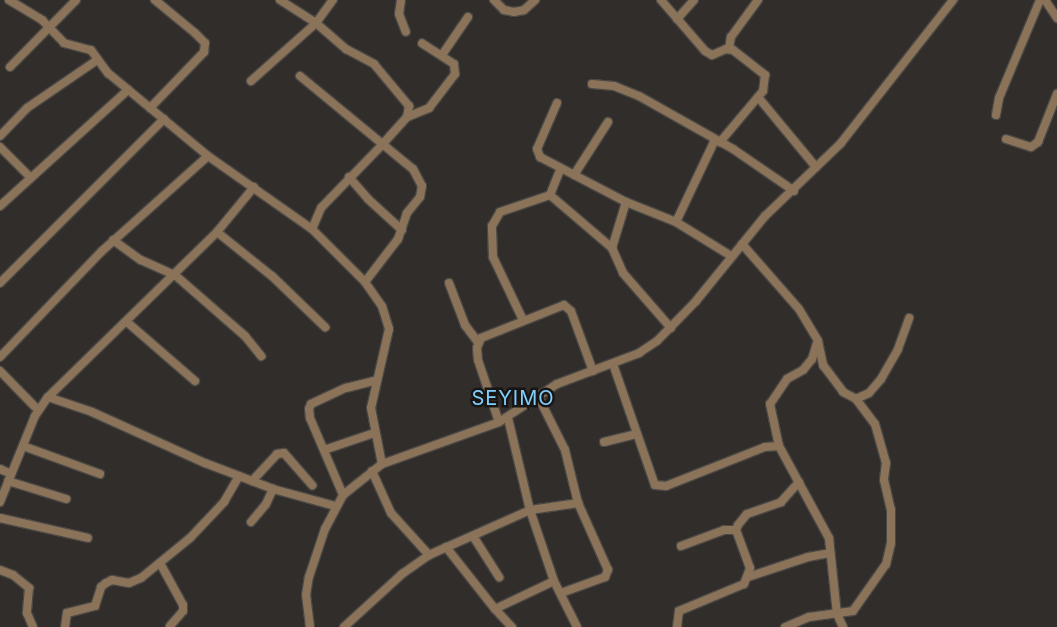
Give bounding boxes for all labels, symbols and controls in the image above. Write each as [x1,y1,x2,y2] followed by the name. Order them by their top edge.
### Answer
[471,386,555,410] district label: SEYIMO

